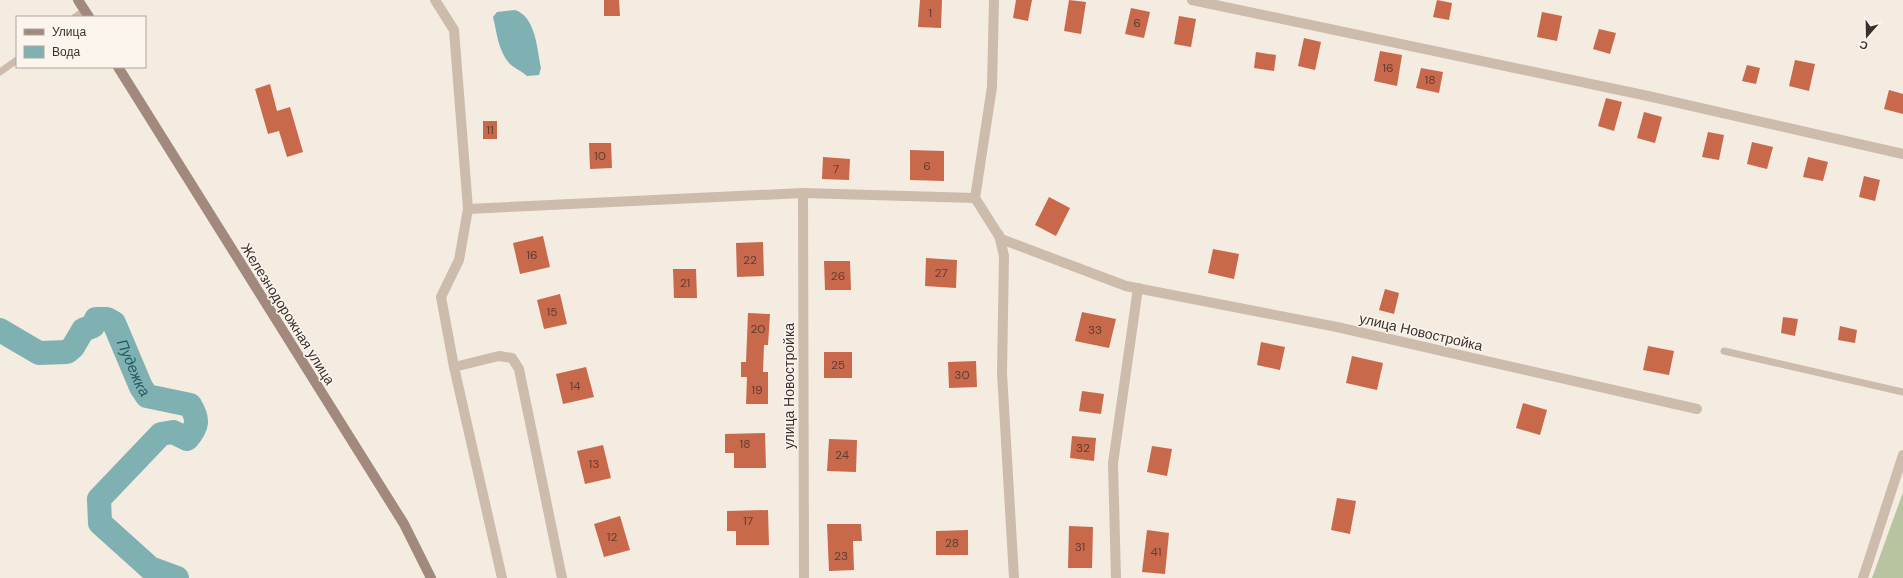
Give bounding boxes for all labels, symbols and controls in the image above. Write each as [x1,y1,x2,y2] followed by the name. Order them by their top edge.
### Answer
[928,5,932,21] house number: 1
[1133,15,1141,31] house number: 6
[16,16,146,68] legend
[1847,16,1887,56] north arrow
[52,24,86,40] text: Улица
[1857,37,1870,53] text: С
[52,44,80,60] text: Вода
[1382,60,1394,76] house number: 16
[1424,72,1436,88] house number: 18
[486,122,494,138] house number: 11
[594,148,606,164] house number: 10
[923,158,931,174] house number: 6
[833,161,839,177] house number: 7
[237,240,339,388] street label: Железнодорожная улица
[526,247,538,263] house number: 16
[743,252,757,268] house number: 22
[934,265,948,281] house number: 27
[831,268,845,284] house number: 26
[680,275,690,291] house number: 21
[546,304,558,320] house number: 15
[1357,309,1485,355] street label: улица Новостройка
[750,321,766,337] house number: 20
[1088,322,1102,338] house number: 33
[780,323,798,449] street label: улица Новостройка
[112,336,155,401] water label: Пудежка
[831,357,845,373] house number: 25
[954,367,970,383] house number: 30
[569,378,581,394] house number: 14
[751,382,763,398] house number: 19
[739,436,751,452] house number: 18
[1076,440,1090,456] house number: 32
[835,447,849,463] house number: 24
[589,456,599,472] house number: 13
[743,513,753,529] house number: 17
[607,529,617,545] house number: 12
[945,535,959,551] house number: 28
[1075,539,1085,555] house number: 31
[1150,544,1162,560] house number: 41
[834,548,848,564] house number: 23

